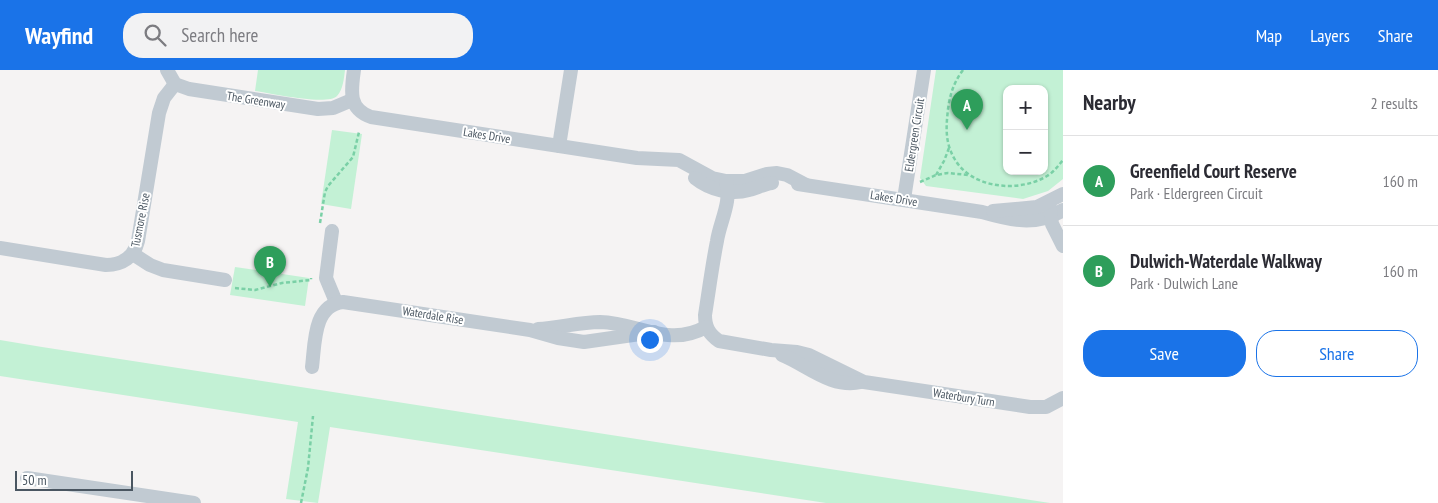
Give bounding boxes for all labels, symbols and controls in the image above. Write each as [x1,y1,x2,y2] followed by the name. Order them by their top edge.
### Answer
[123,13,473,58] search box
[25,20,93,51] text: Wayfind
[141,21,169,49] icon: search
[181,23,258,47] text: Search here
[1256,24,1282,47] text: Map
[1310,24,1350,47] text: Layers
[1378,24,1413,47] text: Share
[1003,85,1048,175] map controls
[1003,85,1048,130] button: +
[226,88,287,112] street label: The Greenway
[951,89,983,130] pin: A
[1083,89,1136,116] text: Nearby
[1371,93,1418,113] text: 2 results
[901,96,927,173] street label: Eldergreen Circuit
[462,124,512,146] street label: Lakes Drive
[1003,130,1048,175] button: −
[1130,159,1297,183] text: Greenfield Court Reserve
[1095,171,1103,191] text: A
[1383,171,1418,191] text: 160 m
[1130,183,1263,203] text: Park · Eldergreen Circuit
[869,187,919,209] street label: Lakes Drive
[127,192,153,248] street label: Tusmore Rise
[254,246,286,287] pin: B
[1130,249,1322,273] text: Dulwich-Waterdale Walkway
[1095,261,1103,281] text: B
[1383,261,1418,281] text: 160 m
[1130,273,1238,293] text: Park · Dulwich Lane
[401,303,465,327] street label: Waterdale Rise
[637,327,663,353] your location
[1083,330,1246,377] button: Save
[1256,330,1418,377] button: Share
[932,385,996,409] street label: Waterbury Turn
[15,468,132,491] scale bar
[22,471,47,489] text: 50 m

